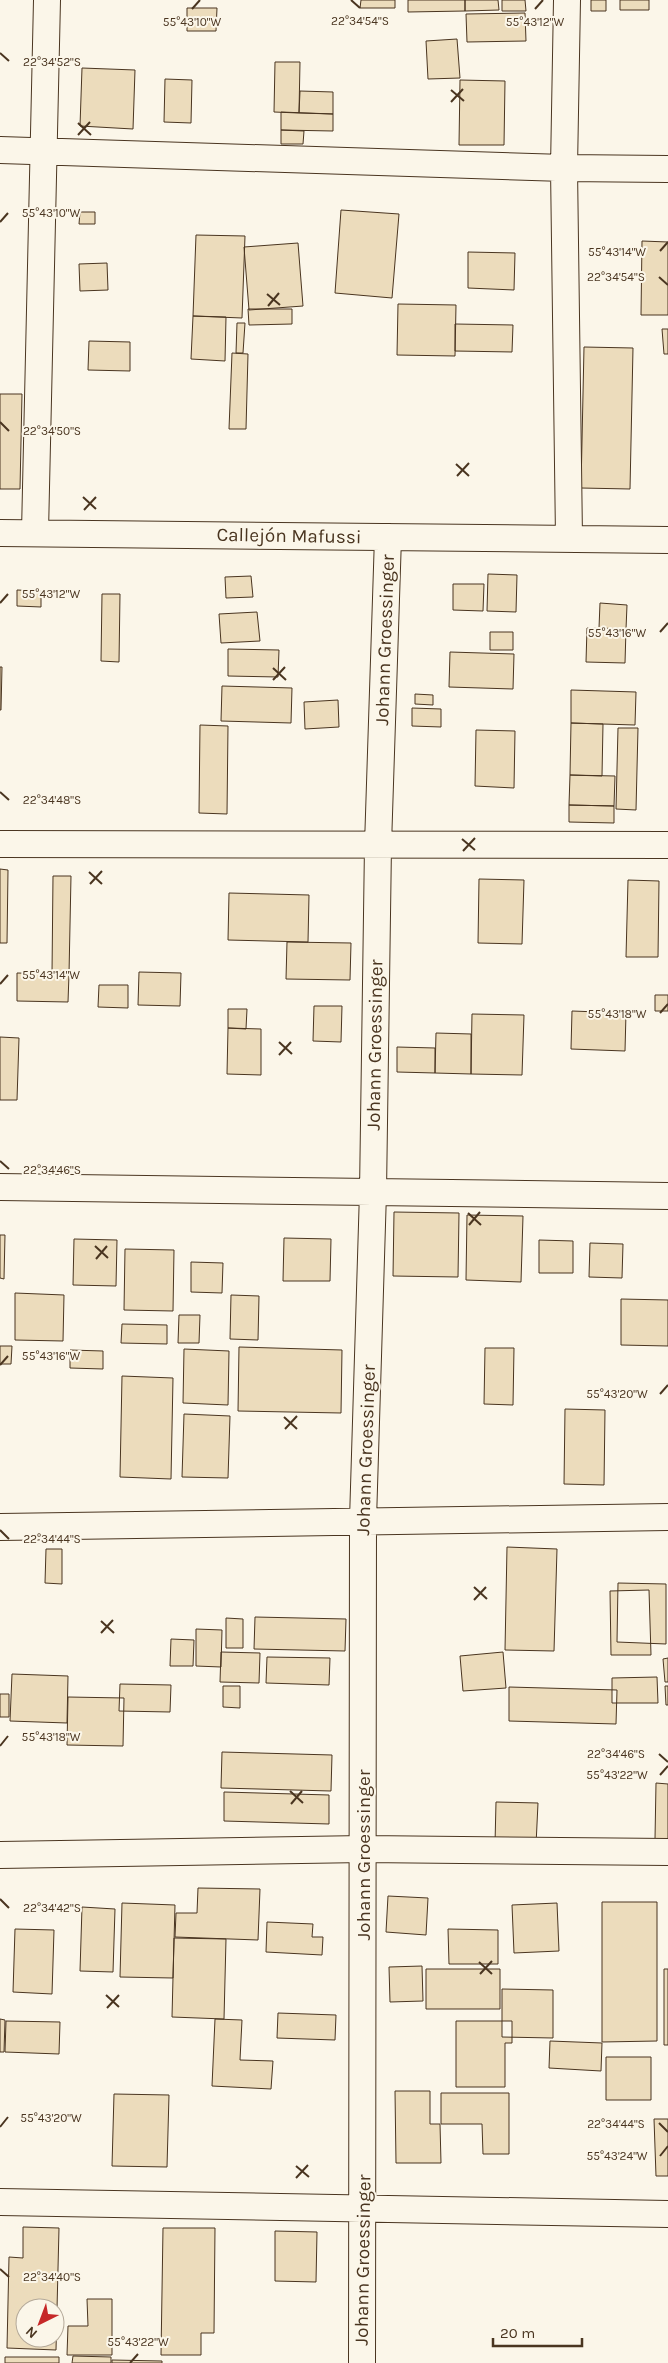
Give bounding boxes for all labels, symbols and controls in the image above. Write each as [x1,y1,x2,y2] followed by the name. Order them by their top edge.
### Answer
[331,14,389,28] text: 22°34'54"S
[163,15,222,29] text: 55°43'10"W
[506,15,564,29] text: 55°43'12"W
[23,55,81,69] text: 22°34'52"S
[22,206,81,220] text: 55°43'10"W
[588,245,646,259] text: 55°43'14"W
[587,270,645,284] text: 22°34'54"S
[23,424,81,438] text: 22°34'50"S
[216,524,362,548] street label: Callejón Mafussi
[371,554,399,726] street label: Johann Groessinger
[22,587,80,601] text: 55°43'12"W
[588,626,646,640] text: 55°43'16"W
[23,793,81,807] text: 22°34'48"S
[363,959,387,1131] street label: Johann Groessinger
[22,968,80,982] text: 55°43'14"W
[588,1007,647,1021] text: 55°43'18"W
[23,1163,81,1177] text: 22°34'46"S
[22,1349,80,1363] text: 55°43'16"W
[352,1364,380,1536] street label: Johann Groessinger
[586,1387,648,1401] text: 55°43'20"W
[23,1532,81,1546] text: 22°34'44"S
[22,1730,81,1744] text: 55°43'18"W
[587,1747,645,1761] text: 22°34'46"S
[586,1768,648,1782] text: 55°43'22"W
[353,1769,375,1941] street label: Johann Groessinger
[23,1901,81,1915] text: 22°34'42"S
[20,2111,82,2125] text: 55°43'20"W
[587,2117,645,2131] text: 22°34'44"S
[586,2149,648,2163] text: 55°43'24"W
[351,2174,375,2346] street label: Johann Groessinger
[23,2270,81,2284] text: 22°34'40"S
[15,2298,65,2348] north arrow
[493,2316,582,2348] scale bar
[22,2323,41,2342] text: N
[500,2324,535,2342] text: 20 m
[107,2335,169,2349] text: 55°43'22"W

